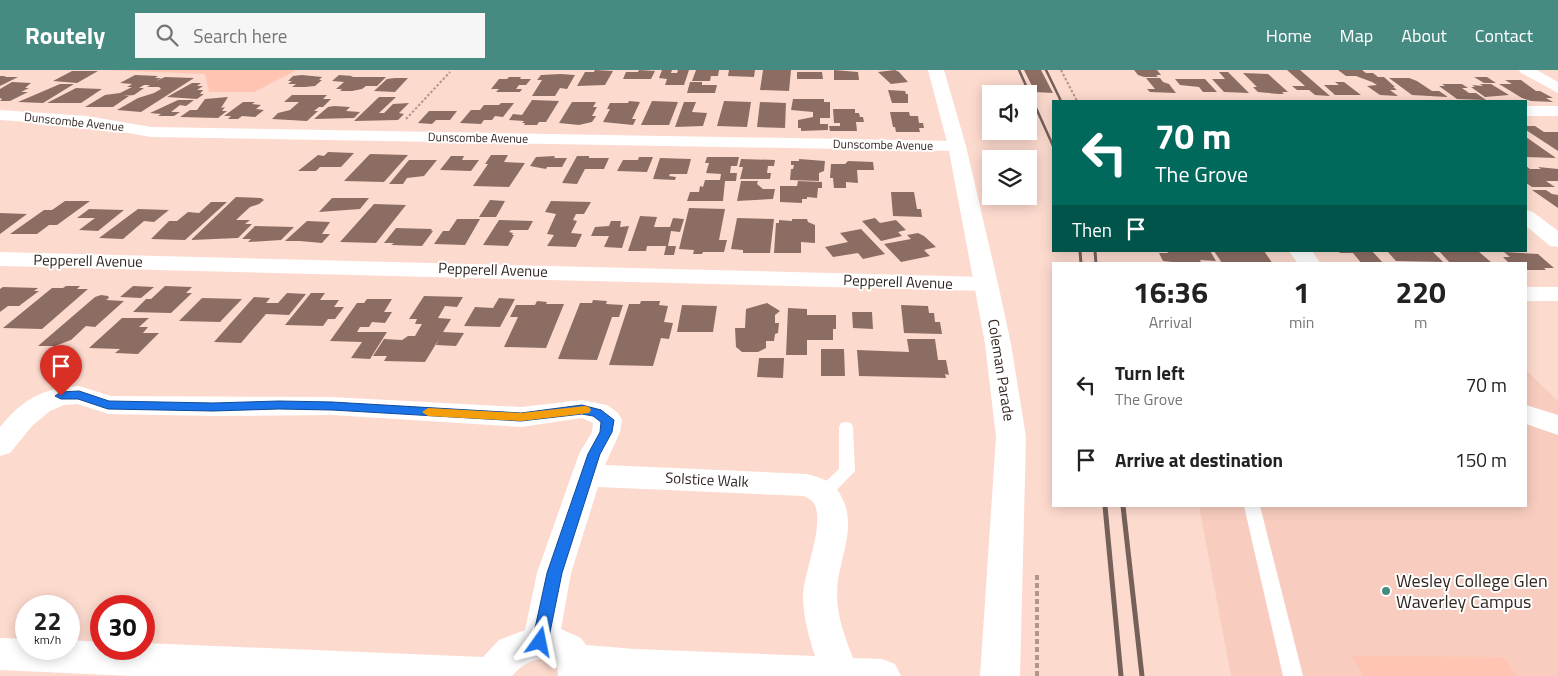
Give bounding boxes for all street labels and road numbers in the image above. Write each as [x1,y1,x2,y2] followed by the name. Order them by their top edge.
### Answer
[23,107,125,136] street label: Dunscombe Avenue
[428,127,528,148] street label: Dunscombe Avenue
[833,134,933,155] street label: Dunscombe Avenue
[33,248,143,273] street label: Pepperell Avenue
[438,256,548,283] street label: Pepperell Avenue
[843,268,953,295] street label: Pepperell Avenue
[982,317,1021,423] street label: Coleman Parade
[665,466,749,493] street label: Solstice Walk

